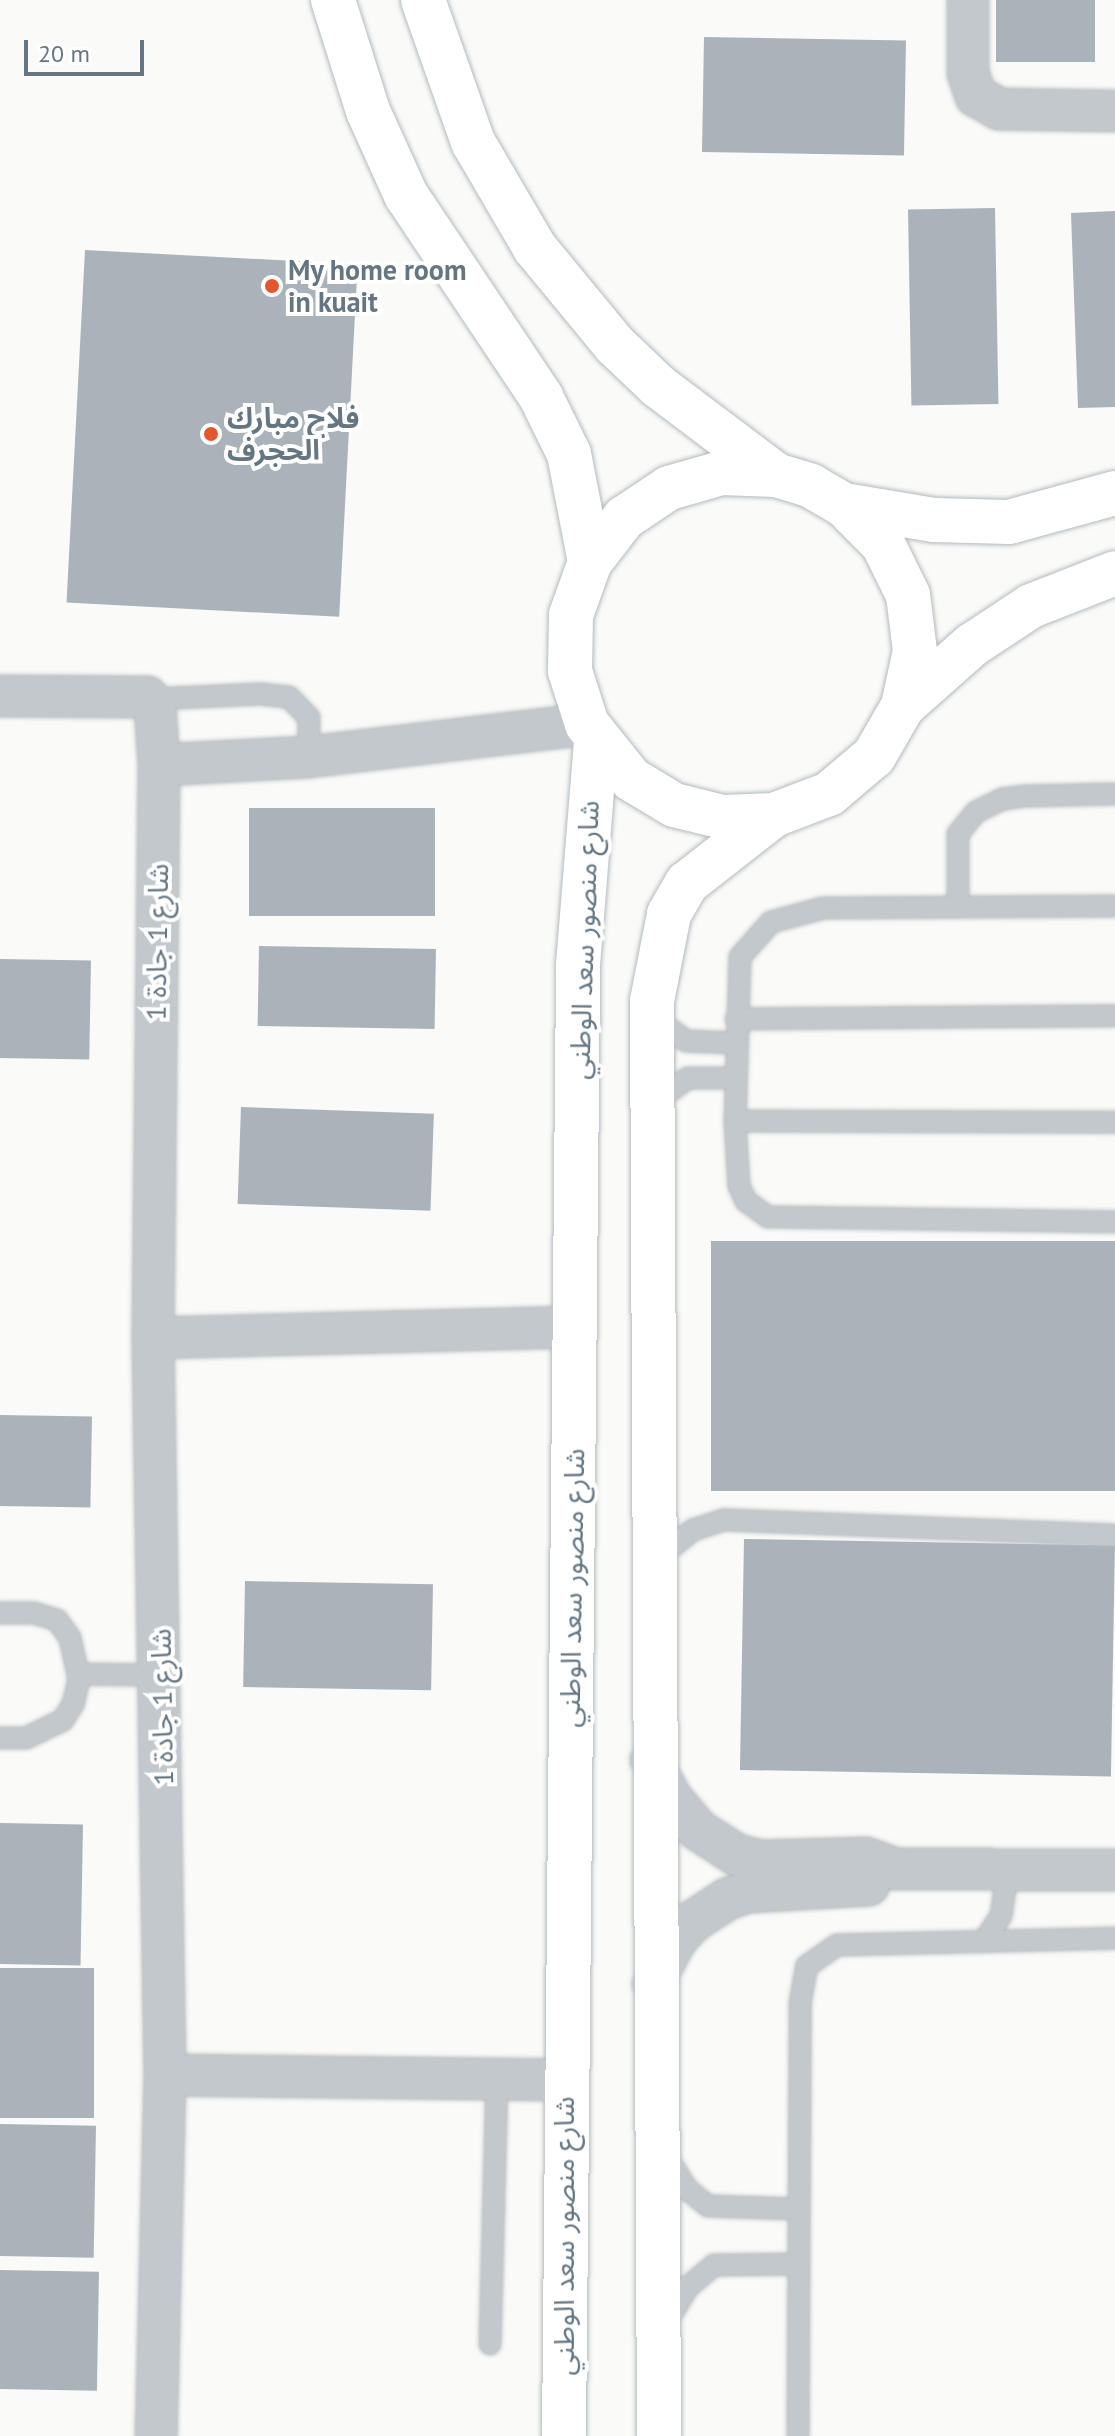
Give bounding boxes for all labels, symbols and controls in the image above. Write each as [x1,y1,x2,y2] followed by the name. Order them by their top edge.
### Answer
[28,24,148,74] scale bar
[38,38,90,69] text: 20 m
[288,253,467,319] place label: My home room in kuait
[263,277,281,295] marker: My home room in kuait
[227,401,359,467] place label: فلاح مبارك الحجرف
[202,425,220,443] marker: فلاح مبارك الحجرف
[562,800,606,1080] street label: شارع منصور سعد الوطني
[139,863,175,1021] street label: شارع 1 جادة 1
[553,1448,591,1728] street label: شارع منصور سعد الوطني
[144,1628,180,1786] street label: شارع 1 جادة 1
[547,2096,581,2376] street label: شارع منصور سعد الوطني

